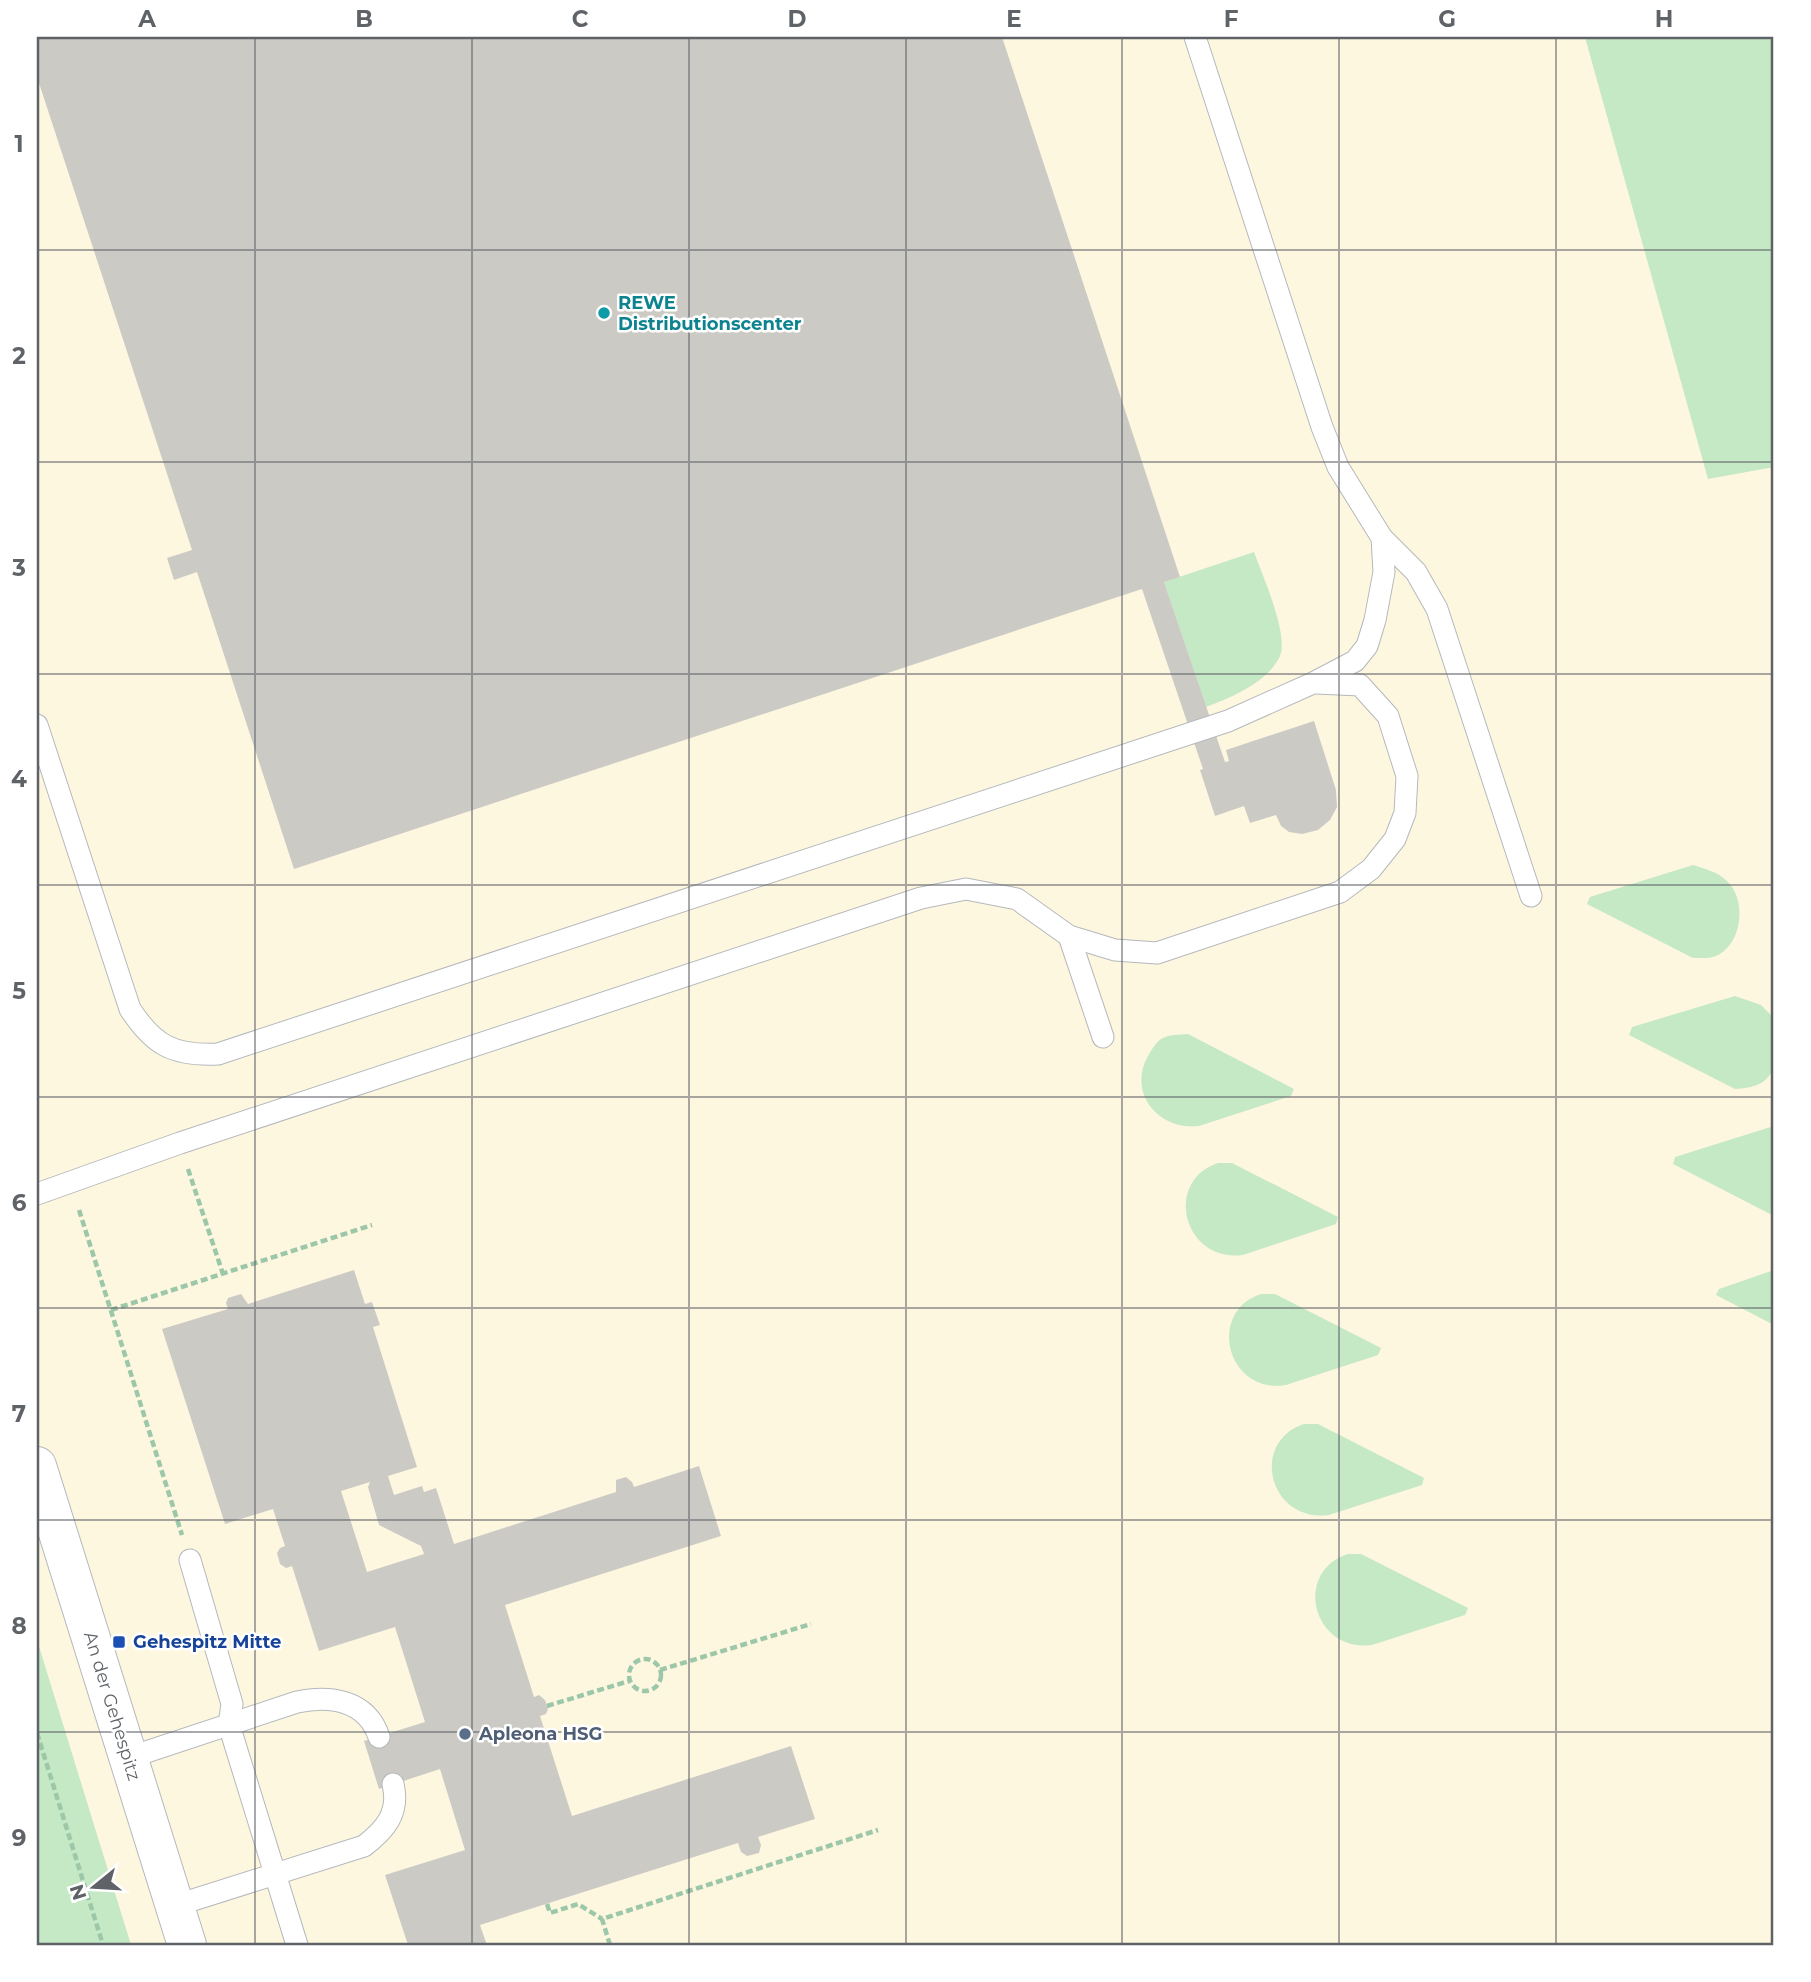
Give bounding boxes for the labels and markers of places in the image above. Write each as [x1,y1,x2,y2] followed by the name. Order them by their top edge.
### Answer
[618,292,802,335] place label: REWE Distributionscenter
[596,305,612,321] marker: REWE Distributionscenter
[133,1631,281,1653] place label: Gehespitz Mitte
[111,1634,127,1650] marker: Gehespitz Mitte
[478,1723,602,1745] place label: Apleona HSG
[457,1726,473,1742] marker: Apleona HSG

